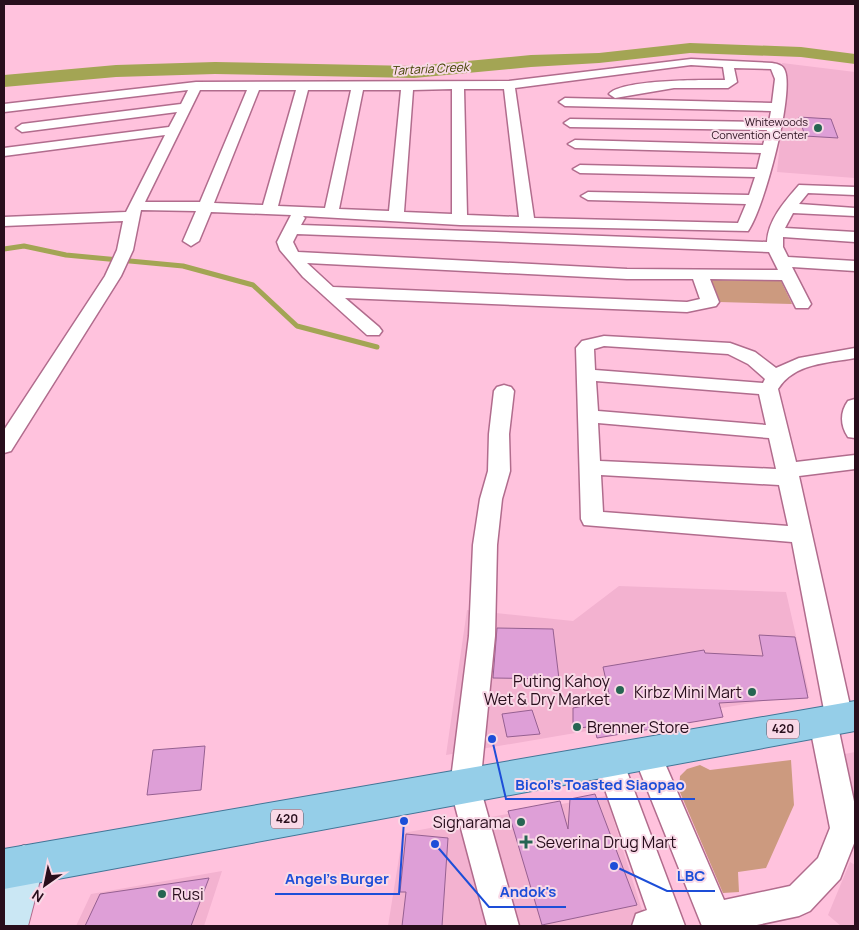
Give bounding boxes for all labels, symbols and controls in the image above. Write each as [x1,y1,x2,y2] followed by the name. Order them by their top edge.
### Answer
[391,58,471,79] water label: Tartaria Creek
[711,114,808,142] place label: Whitewoods Convention Center
[812,122,824,134] marker: Whitewoods Convention Center
[484,670,611,710] place label: Puting Kahoy Wet & Dry Market
[634,681,742,703] place label: Kirbz Mini Mart
[614,684,626,696] marker: Puting Kahoy Wet & Dry Market
[746,686,758,698] marker: Kirbz Mini Mart
[587,716,689,738] place label: Brenner Store
[767,720,799,739] road number: 420
[571,721,583,733] marker: Brenner Store
[506,769,695,799] callout: Bicol's Toasted Siaopao
[515,774,685,795] text: Bicol's Toasted Siaopao
[271,810,303,829] road number: 420
[433,811,511,833] place label: Signarama
[515,816,527,828] marker: Signarama
[536,831,676,853] place label: Severina Drug Mart
[520,836,532,848] marker: Severina Drug Mart
[20,860,70,910] north arrow
[667,861,715,891] callout: LBC
[275,864,399,894] callout: Angel's Burger
[677,865,705,886] text: LBC
[285,868,389,889] text: Angel's Burger
[489,877,566,907] callout: Andok's
[500,881,556,902] text: Andok's
[172,883,204,905] place label: Rusi
[28,886,47,907] text: N
[156,888,168,900] marker: Rusi

